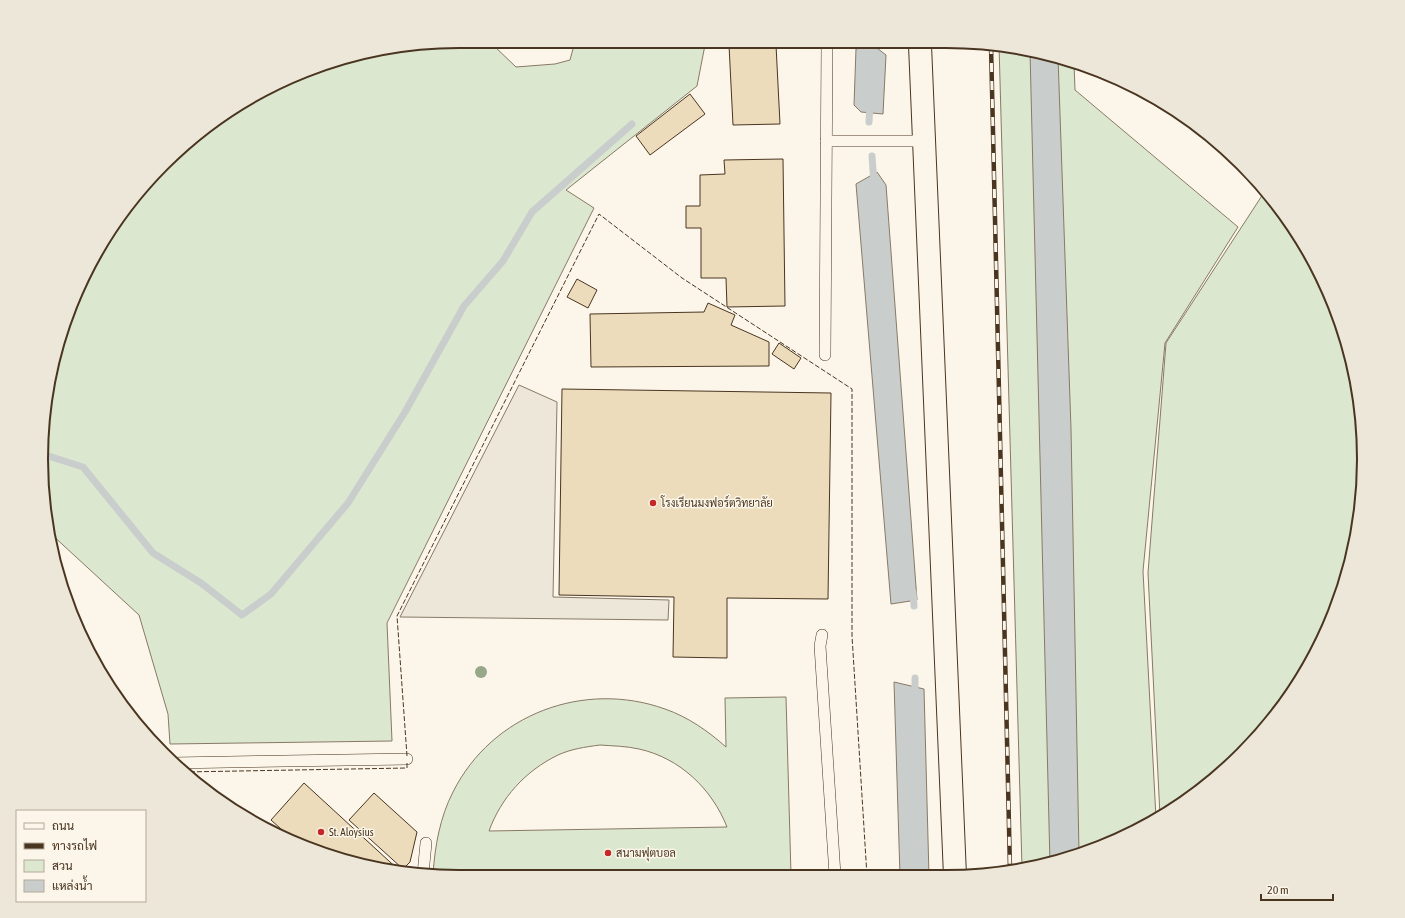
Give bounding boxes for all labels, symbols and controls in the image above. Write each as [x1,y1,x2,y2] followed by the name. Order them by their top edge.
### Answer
[660,495,773,509] place label: โรงเรียนมงฟอร์ตวิทยาลัย
[648,498,658,508] marker: โรงเรียนมงฟอร์ตวิทยาลัย
[16,810,146,902] legend
[52,819,75,833] text: ถนน
[329,826,374,838] place label: St. Aloysius
[316,827,326,837] marker: St. Aloysius
[52,838,97,853] text: ทางรถไฟ
[616,847,676,862] place label: สนามฟุตบอล
[603,848,613,858] marker: สนามฟุตบอล
[52,859,73,873] text: สวน
[52,875,92,893] text: แหล่งน้ำ
[1261,876,1333,902] scale bar
[1267,883,1289,897] text: 20 m

